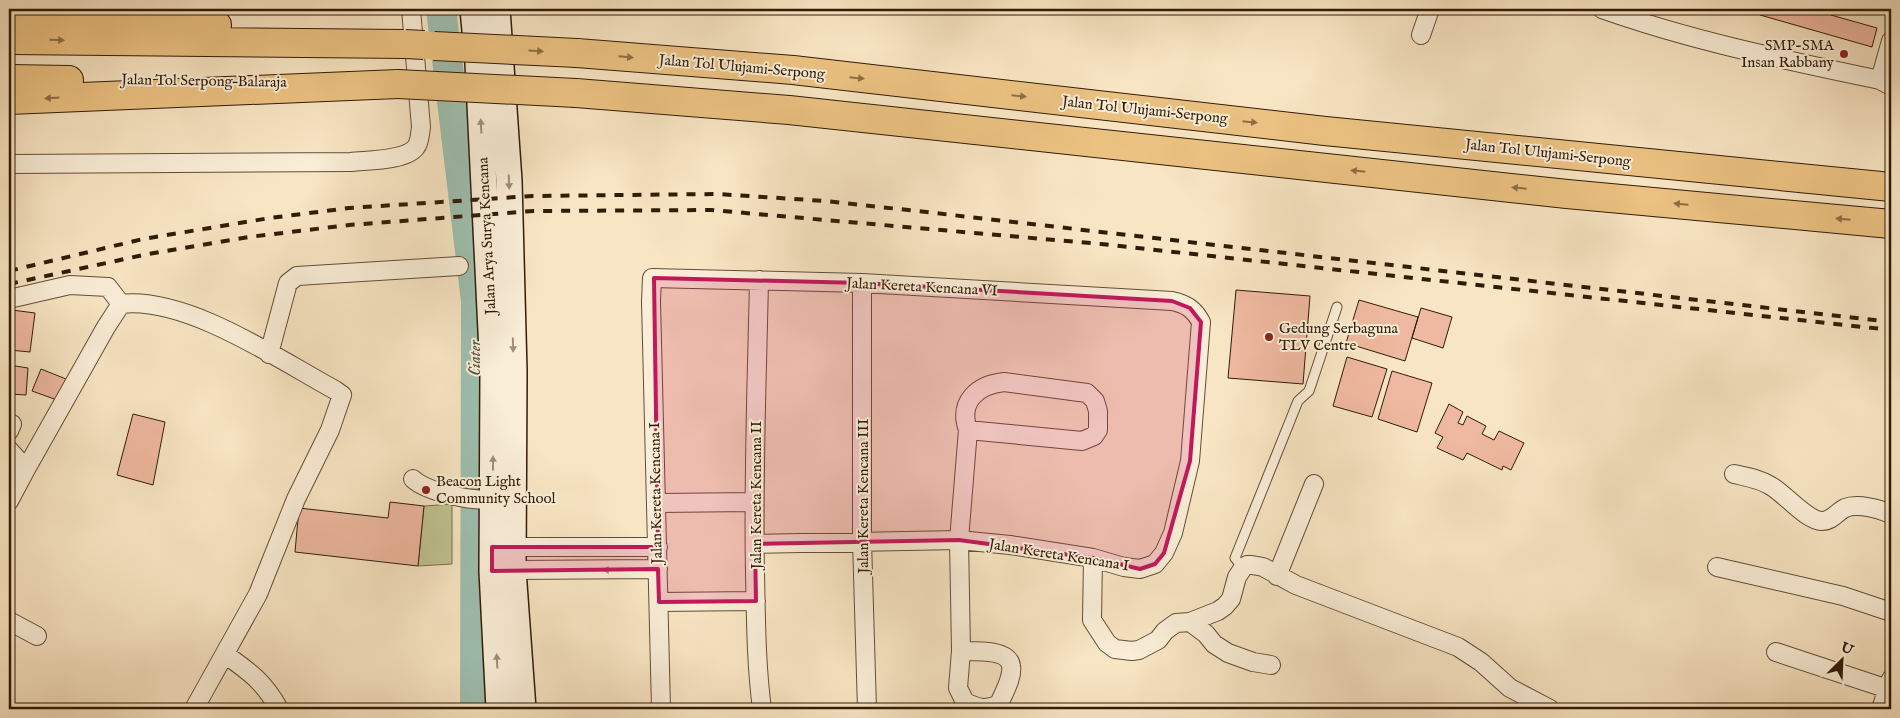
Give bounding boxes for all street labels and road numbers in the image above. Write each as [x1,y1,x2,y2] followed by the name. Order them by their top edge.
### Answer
[656,50,827,84] street label: Jalan Tol Ulujami–Serpong
[119,70,287,92] street label: Jalan Tol Serpong–Balaraja
[1059,92,1230,128] street label: Jalan Tol Ulujami–Serpong
[1462,135,1633,171] street label: Jalan Tol Ulujami–Serpong
[473,156,501,317] street label: Jalan Arya Surya Kencana
[844,273,999,300] street label: Jalan Kereta Kencana VI
[854,418,873,575] street label: Jalan Kereta Kencana III
[747,420,766,571] street label: Jalan Kereta Kencana II
[645,421,667,566] street label: Jalan Kereta Kencana I
[985,534,1131,576] street label: Jalan Kereta Kencana I

